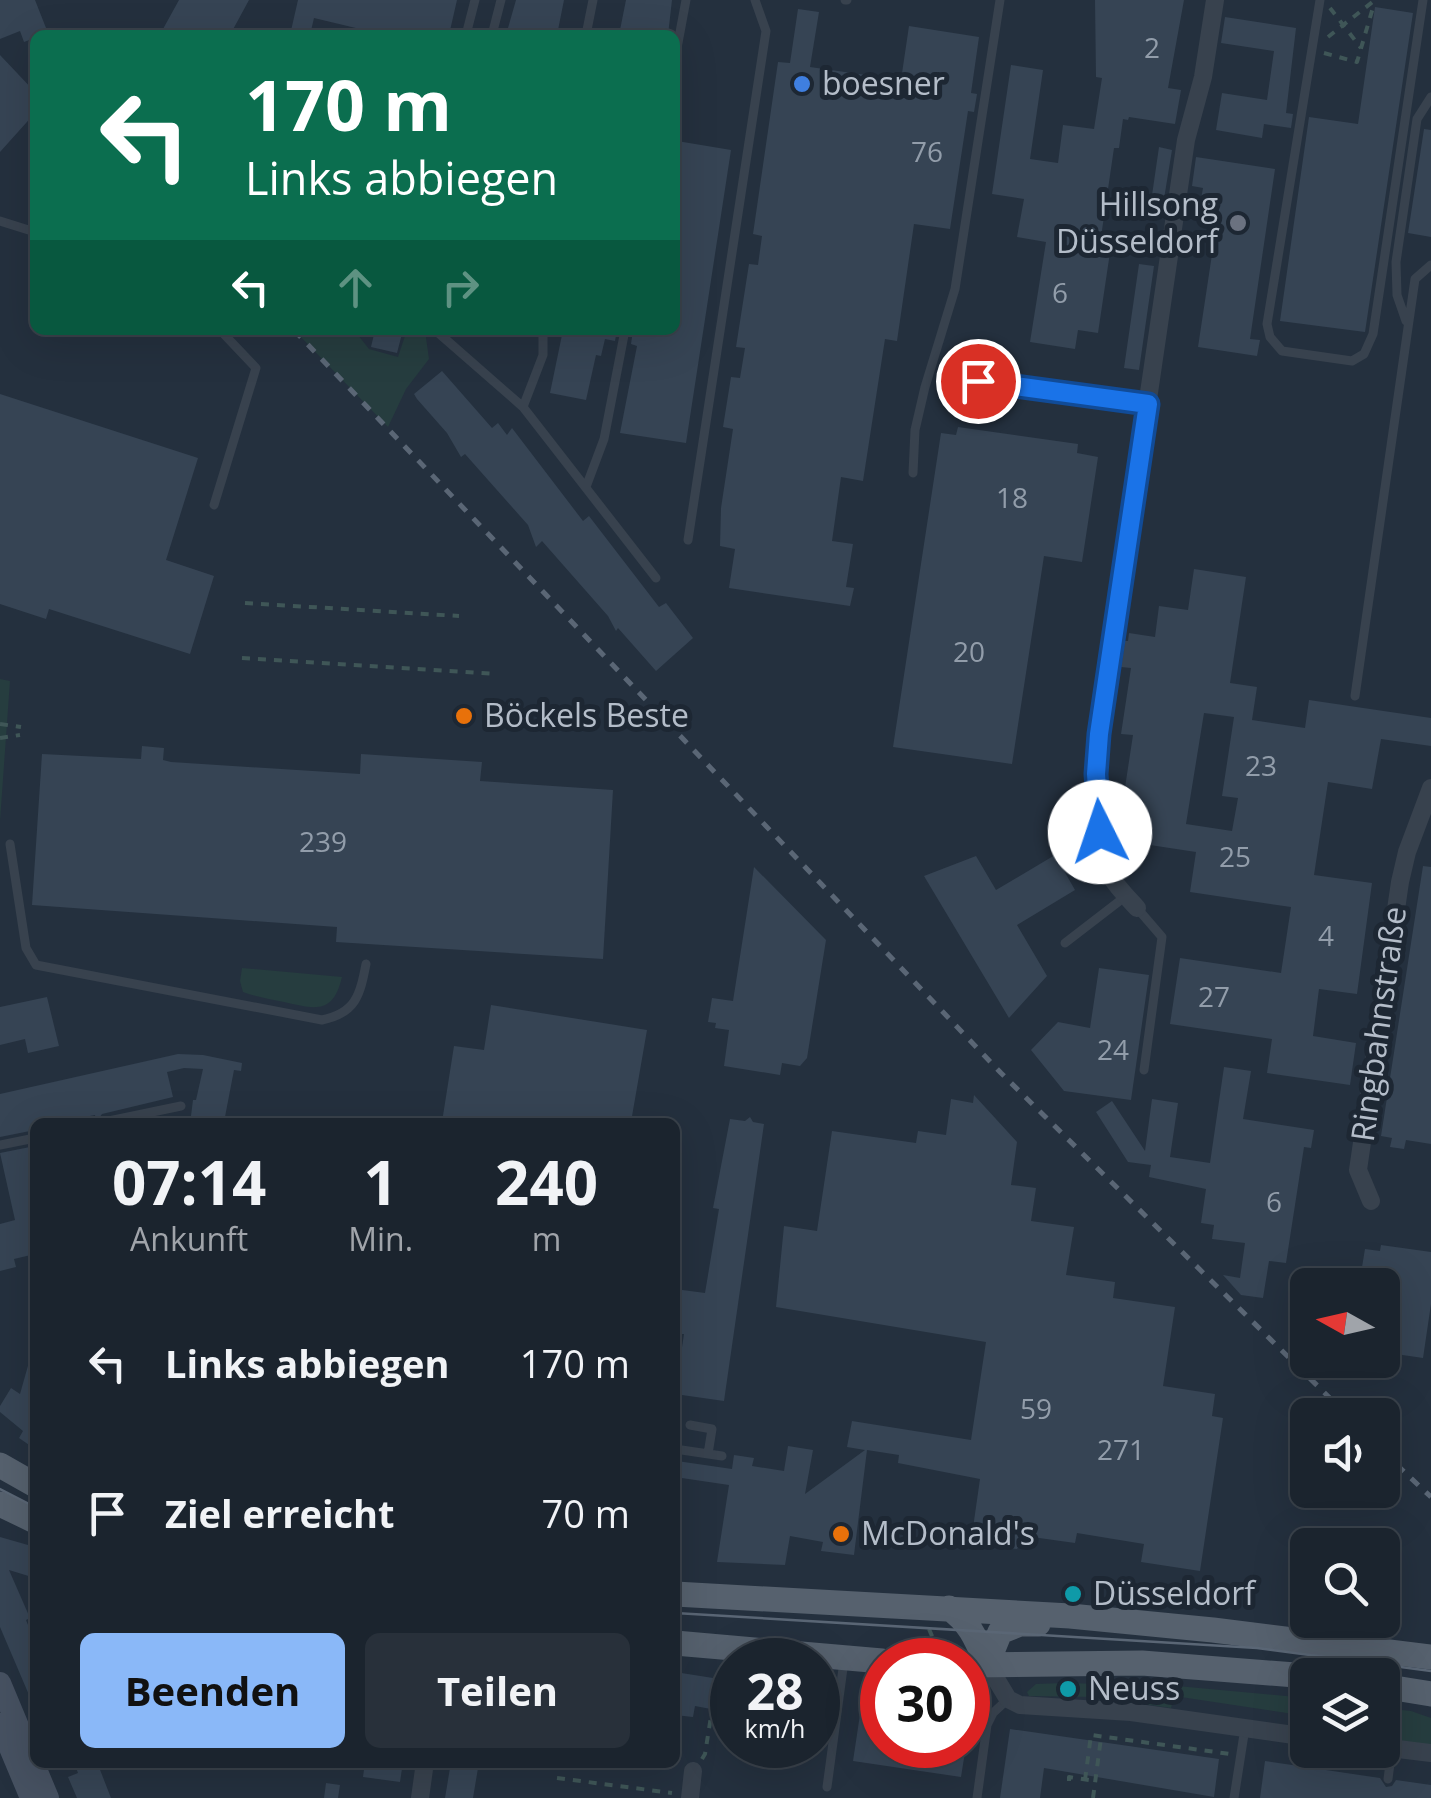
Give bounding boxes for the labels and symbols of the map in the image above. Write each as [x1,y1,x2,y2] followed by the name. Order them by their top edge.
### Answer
[1144,28,1160,66] house number: 2
[822,61,945,104] place label: boesner
[791,73,813,95] marker: boesner
[911,132,943,170] house number: 76
[1056,182,1220,262] place label: Hillsong Düsseldorf
[1227,212,1249,234] marker: Hillsong Düsseldorf
[1052,273,1068,311] house number: 6
[936,339,1021,424] pin
[996,478,1028,516] house number: 18
[953,632,985,670] house number: 20
[484,693,689,736] place label: Böckels Beste
[453,705,475,727] marker: Böckels Beste
[1245,746,1277,784] house number: 23
[1048,780,1152,884] position arrow
[299,822,347,860] house number: 239
[1219,837,1251,875] house number: 25
[1340,904,1415,1144] street label: Ringbahnstraße
[1318,916,1334,954] house number: 4
[1198,977,1230,1015] house number: 27
[1097,1030,1129,1068] house number: 24
[1266,1182,1282,1220] house number: 6
[1290,1268,1400,1378] north arrow
[1020,1389,1052,1427] house number: 59
[1097,1430,1145,1468] house number: 271
[861,1511,1035,1554] place label: McDonald's
[830,1523,852,1545] marker: McDonald's
[1093,1571,1257,1614] place label: Düsseldorf
[1062,1583,1084,1605] marker: Düsseldorf
[860,1638,990,1768] speed limit sign: 30
[1088,1666,1180,1709] place label: Neuss
[1057,1678,1079,1700] marker: Neuss

